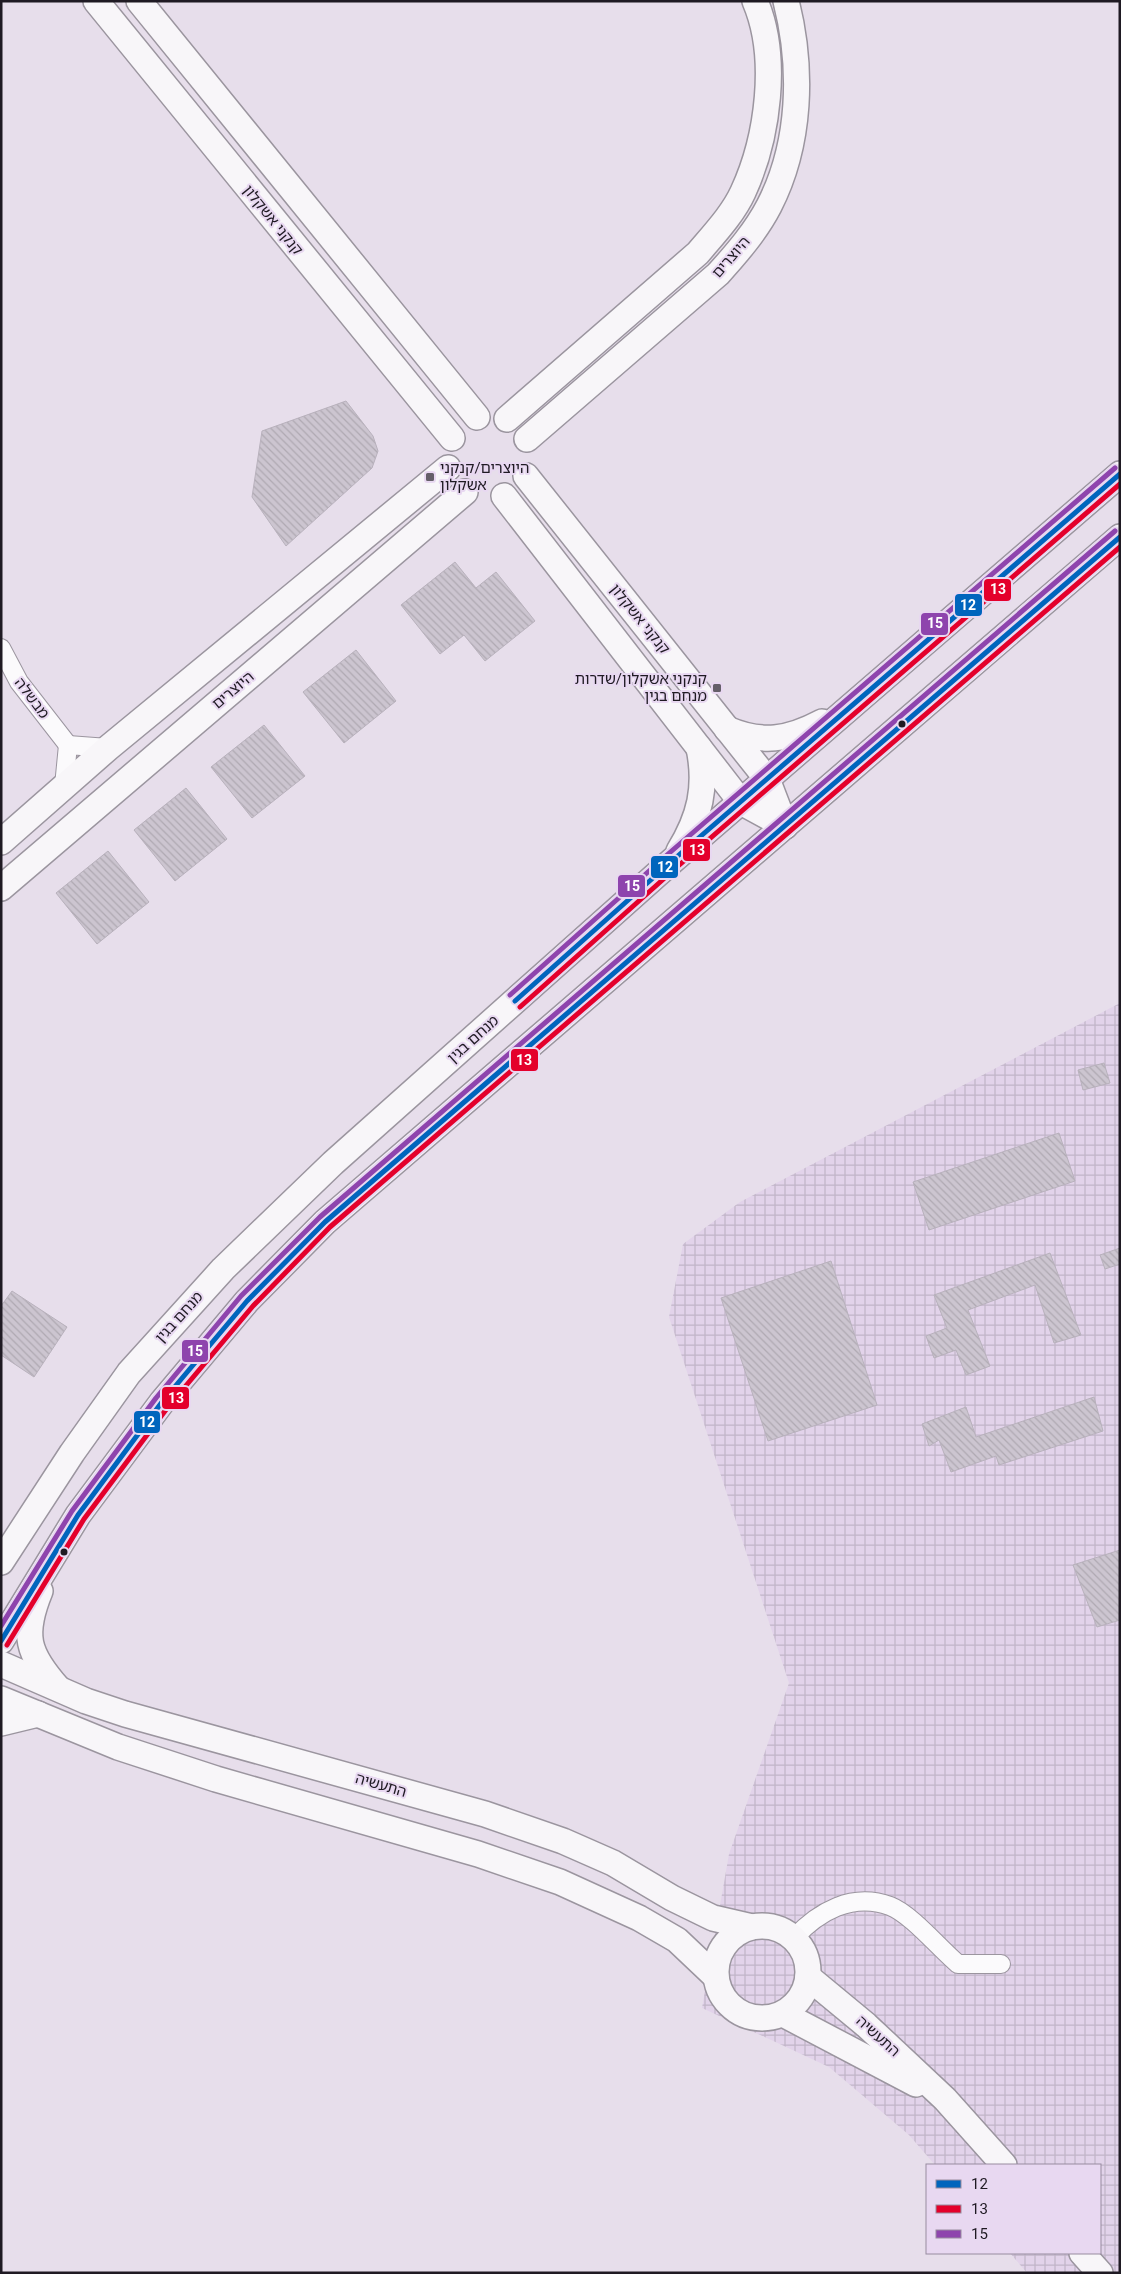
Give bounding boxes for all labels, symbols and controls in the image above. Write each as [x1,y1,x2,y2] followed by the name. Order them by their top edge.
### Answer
[239,181,307,259] street label: קנקני אשקלון
[708,233,754,281] street label: היוצרים
[440,459,529,494] place label: היוצרים/קנקני אשקלון
[424,471,436,483] marker: היוצרים/קנקני אשקלון
[983,578,1012,602] line badge: 13
[606,580,674,658] street label: קנקני אשקלון
[990,581,1006,597] text: 13
[954,593,983,617] line badge: 12
[960,597,976,613] text: 12
[920,612,949,636] line badge: 15
[927,615,943,631] text: 15
[209,667,257,713] street label: היוצרים
[575,670,707,705] place label: קנקני אשקלון/שדרות מנחם בגין
[11,674,53,722] street label: מבשלה
[711,682,723,694] marker: קנקני אשקלון/שדרות מנחם בגין
[897,719,907,729] unlabelled marker
[682,838,711,862] line badge: 13
[689,842,705,858] text: 13
[650,855,679,879] line badge: 12
[657,859,673,875] text: 12
[617,874,646,898] line badge: 15
[624,878,640,894] text: 15
[444,1011,502,1067] street label: מנחם בגין
[510,1048,539,1072] line badge: 13
[516,1052,532,1068] text: 13
[151,1288,207,1346] street label: מנחם בגין
[181,1339,209,1363] line badge: 15
[187,1343,203,1359] text: 15
[161,1386,190,1410] line badge: 13
[168,1390,184,1406] text: 13
[133,1410,161,1434] line badge: 12
[139,1414,155,1430] text: 12
[59,1547,69,1557] unlabelled marker
[353,1769,409,1801] street label: התעשיה
[852,2012,904,2060] street label: התעשיה
[926,2164,1101,2254] legend
[971,2175,988,2193] text: 12
[971,2200,988,2218] text: 13
[971,2225,988,2243] text: 15

